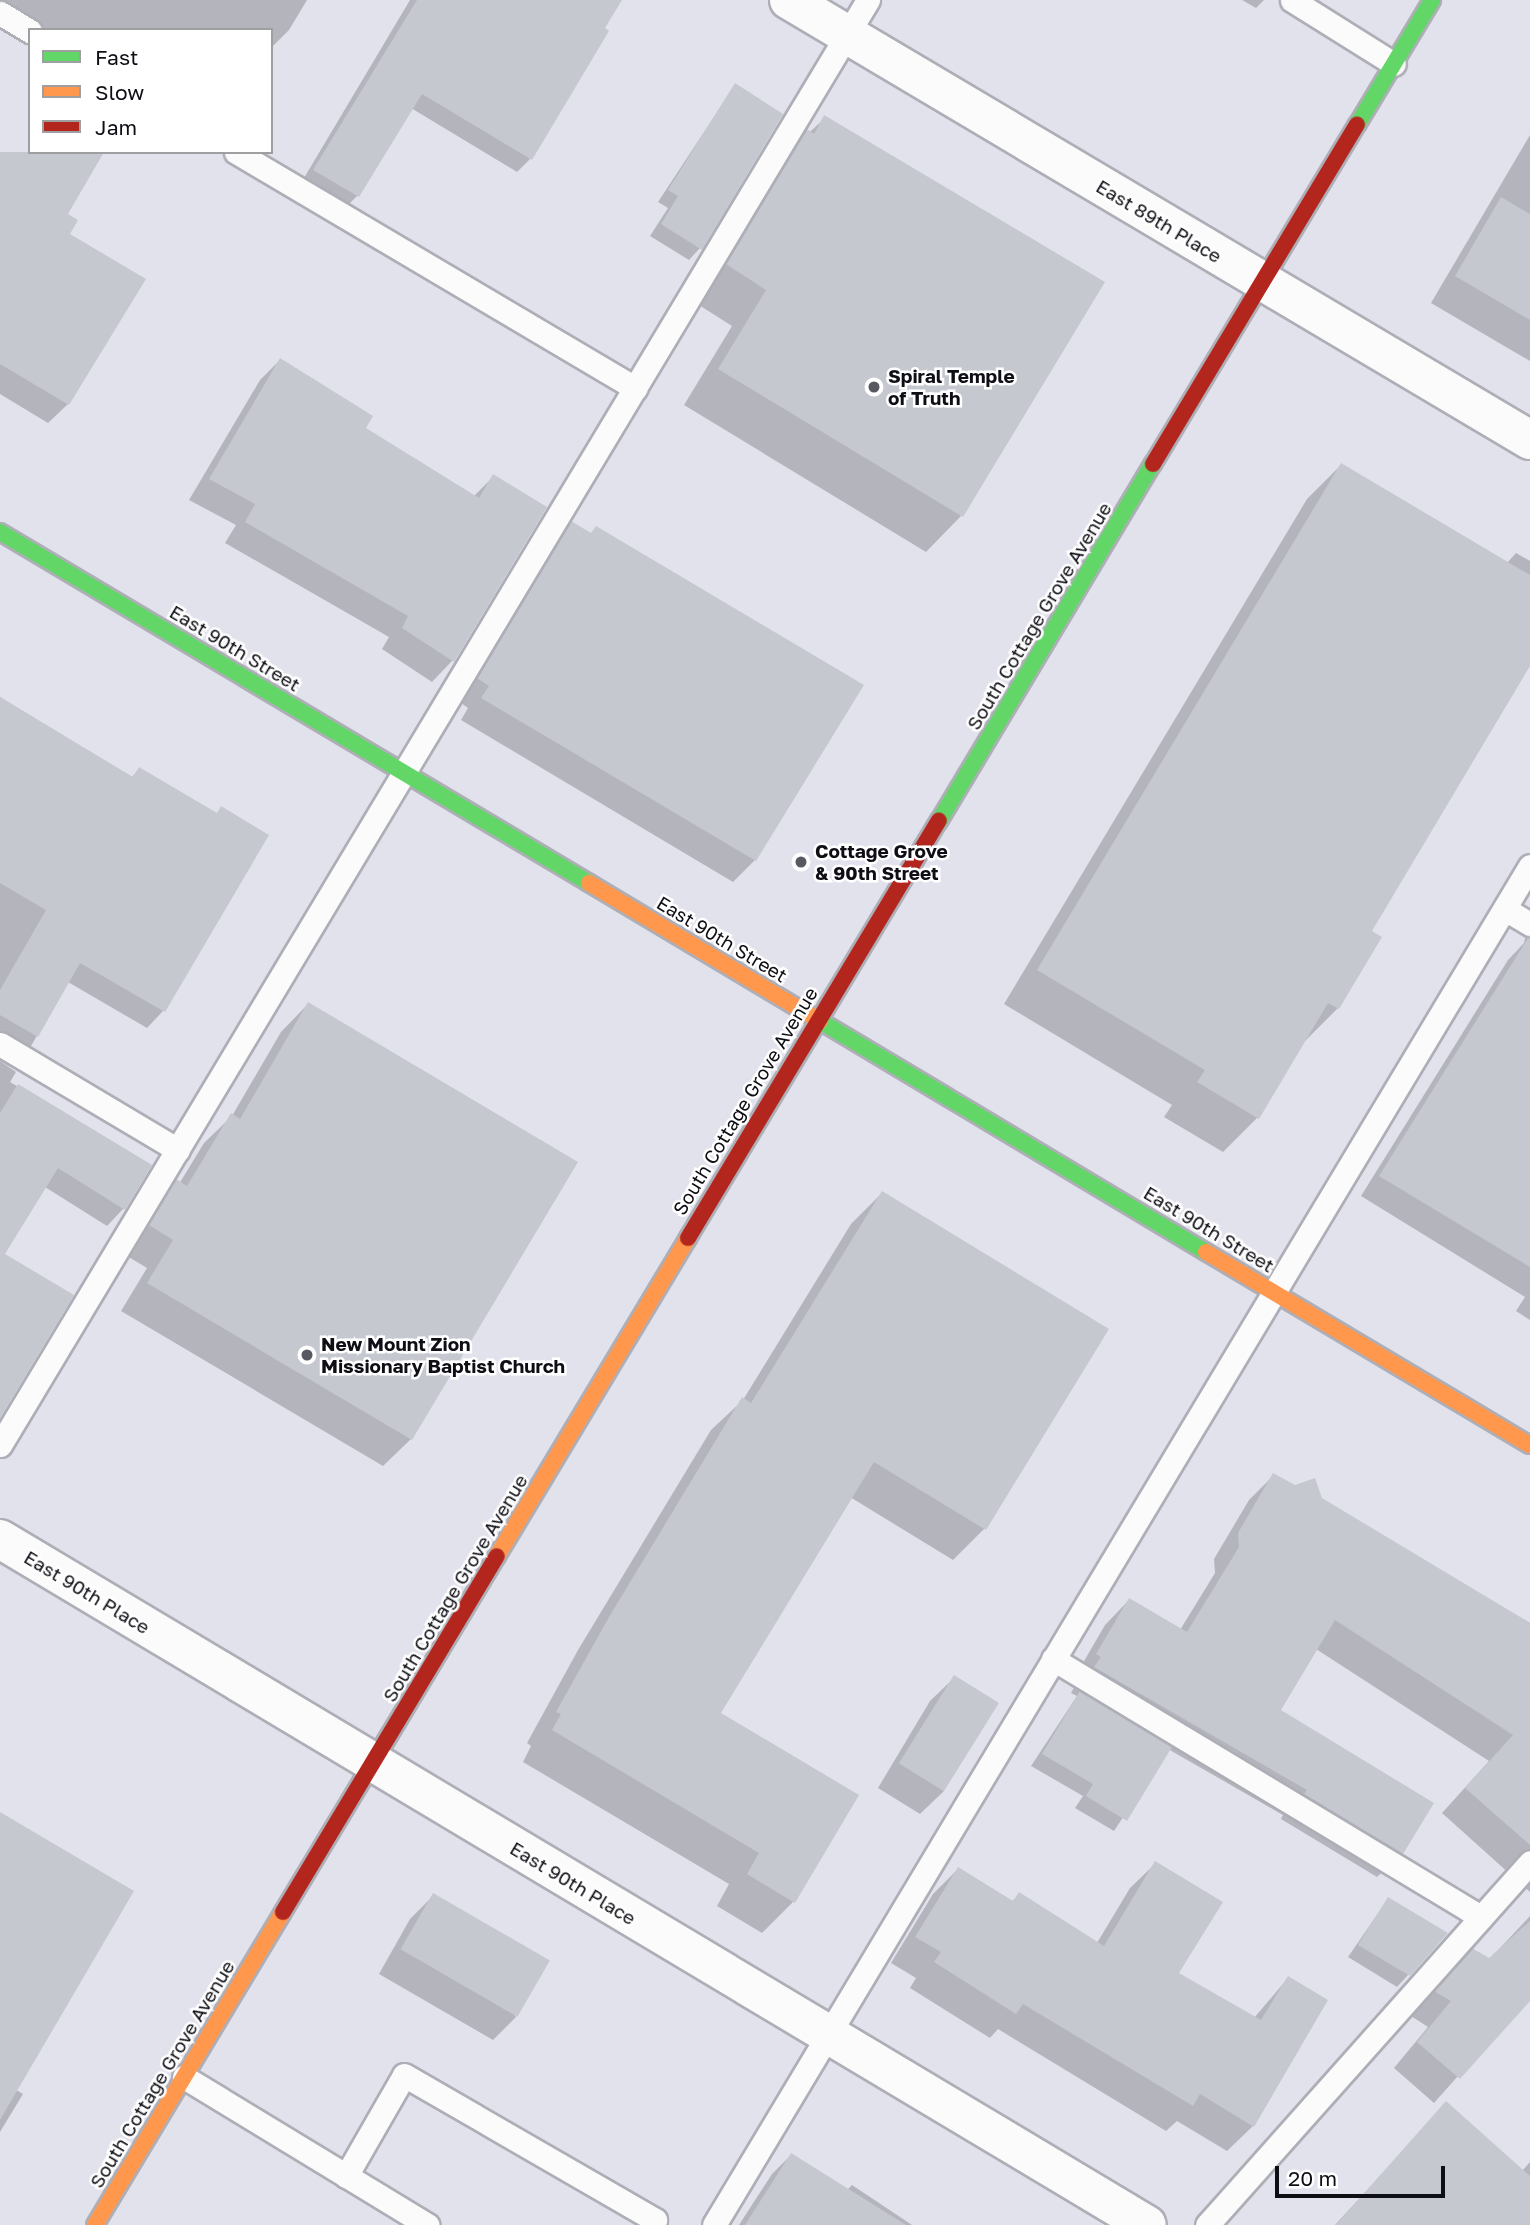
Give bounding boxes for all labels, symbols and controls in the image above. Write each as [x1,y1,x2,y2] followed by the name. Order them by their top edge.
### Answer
[28,28,273,154] legend
[95,44,138,70] text: Fast
[95,79,144,105] text: Slow
[95,114,137,140] text: Jam
[1092,175,1226,267] street label: East 89th Place
[888,365,1015,409] place label: Spiral Temple of Truth
[866,379,882,395] marker: Spiral Temple of Truth
[962,498,1116,734] street label: South Cottage Grove Avenue
[166,600,304,696] street label: East 90th Street
[815,840,948,884] place label: Cottage Grove & 90th Street
[793,854,809,870] marker: Cottage Grove & 90th Street
[653,891,791,987] street label: East 90th Street
[668,983,822,1219] street label: South Cottage Grove Avenue
[1140,1181,1278,1277] street label: East 90th Street
[321,1333,565,1377] place label: New Mount Zion Missionary Baptist Church
[299,1347,315,1363] marker: New Mount Zion Missionary Baptist Church
[378,1470,532,1706] street label: South Cottage Grove Avenue
[20,1546,154,1638] street label: East 90th Place
[506,1837,640,1929] street label: East 90th Place
[85,1956,239,2192] street label: South Cottage Grove Avenue
[1278,2152,1448,2196] scale bar
[1288,2165,1337,2191] text: 20 m

